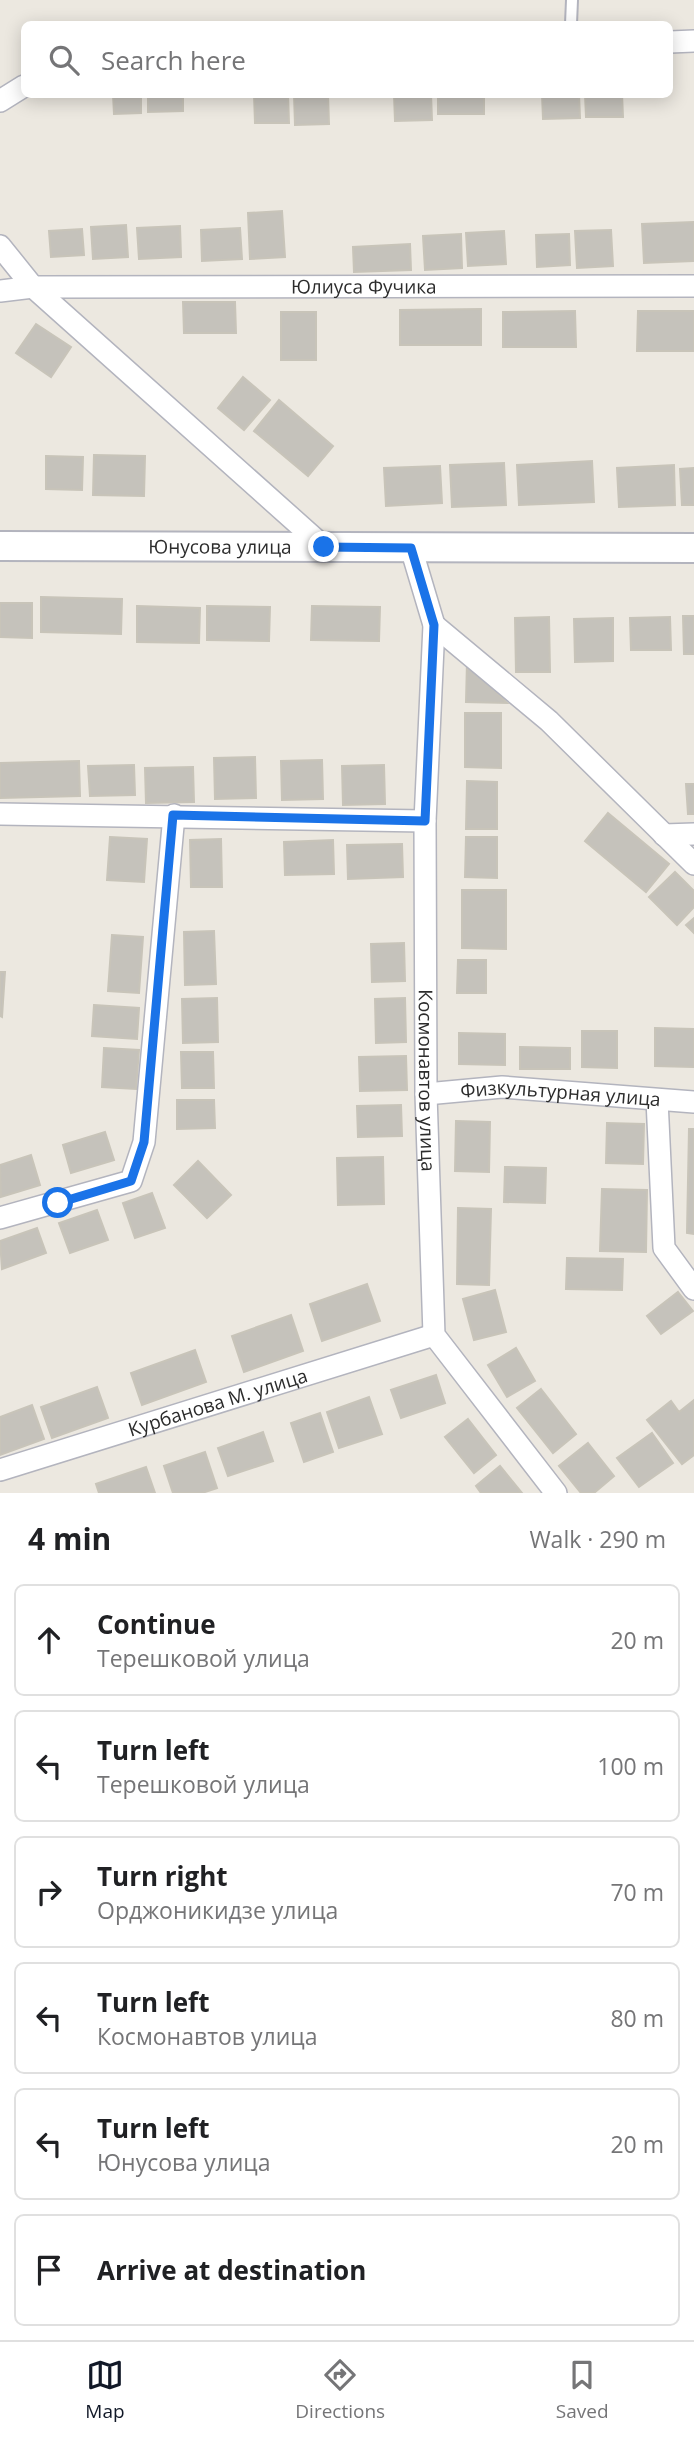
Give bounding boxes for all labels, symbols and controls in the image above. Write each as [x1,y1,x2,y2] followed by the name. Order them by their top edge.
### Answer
[21,21,673,98] search box
[45,41,83,79] icon: search
[101,42,246,78] text: Search here
[291,273,437,300] street label: Юлиуса Фучика
[308,531,339,562] route end
[148,533,292,560] street label: Юнусова улица
[413,989,442,1172] street label: Космонавтов улица
[459,1074,662,1112] street label: Физкультурная улица
[42,1187,73,1218] route start
[125,1362,311,1442] street label: Курбанова М. улица
[28,1518,111,1559] text: 4 min
[529,1523,666,1555] text: Walk · 290 m
[97,1606,216,1642] text: Continue
[30,1621,68,1659] icon: ahead
[610,1624,664,1656] text: 20 m
[97,1642,310,1674] text: Терешковой улица
[97,1732,209,1768] text: Turn left
[30,1747,68,1785] icon: left
[597,1750,664,1782] text: 100 m
[97,1768,310,1800] text: Терешковой улица
[97,1858,228,1894] text: Turn right
[30,1873,68,1911] icon: right
[610,1876,664,1908] text: 70 m
[97,1894,338,1926] text: Орджоникидзе улица
[97,1984,209,2020] text: Turn left
[30,1999,68,2037] icon: left
[610,2002,664,2034] text: 80 m
[97,2020,317,2052] text: Космонавтов улица
[97,2110,209,2146] text: Turn left
[30,2125,68,2163] icon: left
[610,2128,664,2160] text: 20 m
[97,2146,270,2178] text: Юнусова улица
[30,2251,68,2289] icon: arrive
[97,2252,366,2288] text: Arrive at destination
[85,2356,125,2424] tab: Map
[295,2356,385,2424] tab: Directions
[556,2356,609,2424] tab: Saved

